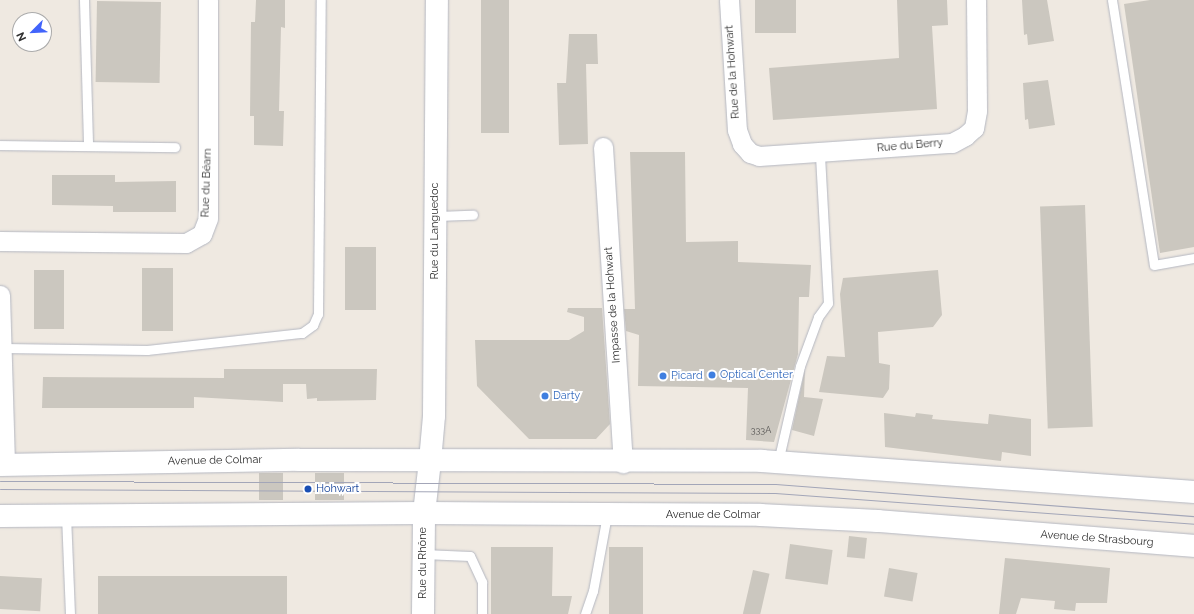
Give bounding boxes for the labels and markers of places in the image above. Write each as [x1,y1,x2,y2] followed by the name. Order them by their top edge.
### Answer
[720,368,793,382] place label: Optical Center
[671,369,703,383] place label: Picard
[707,370,717,380] marker: Optical Center
[658,371,668,381] marker: Picard
[553,389,580,403] place label: Darty
[540,391,550,401] marker: Darty
[316,482,359,496] place label: Hohwart
[303,484,313,494] marker: Hohwart

